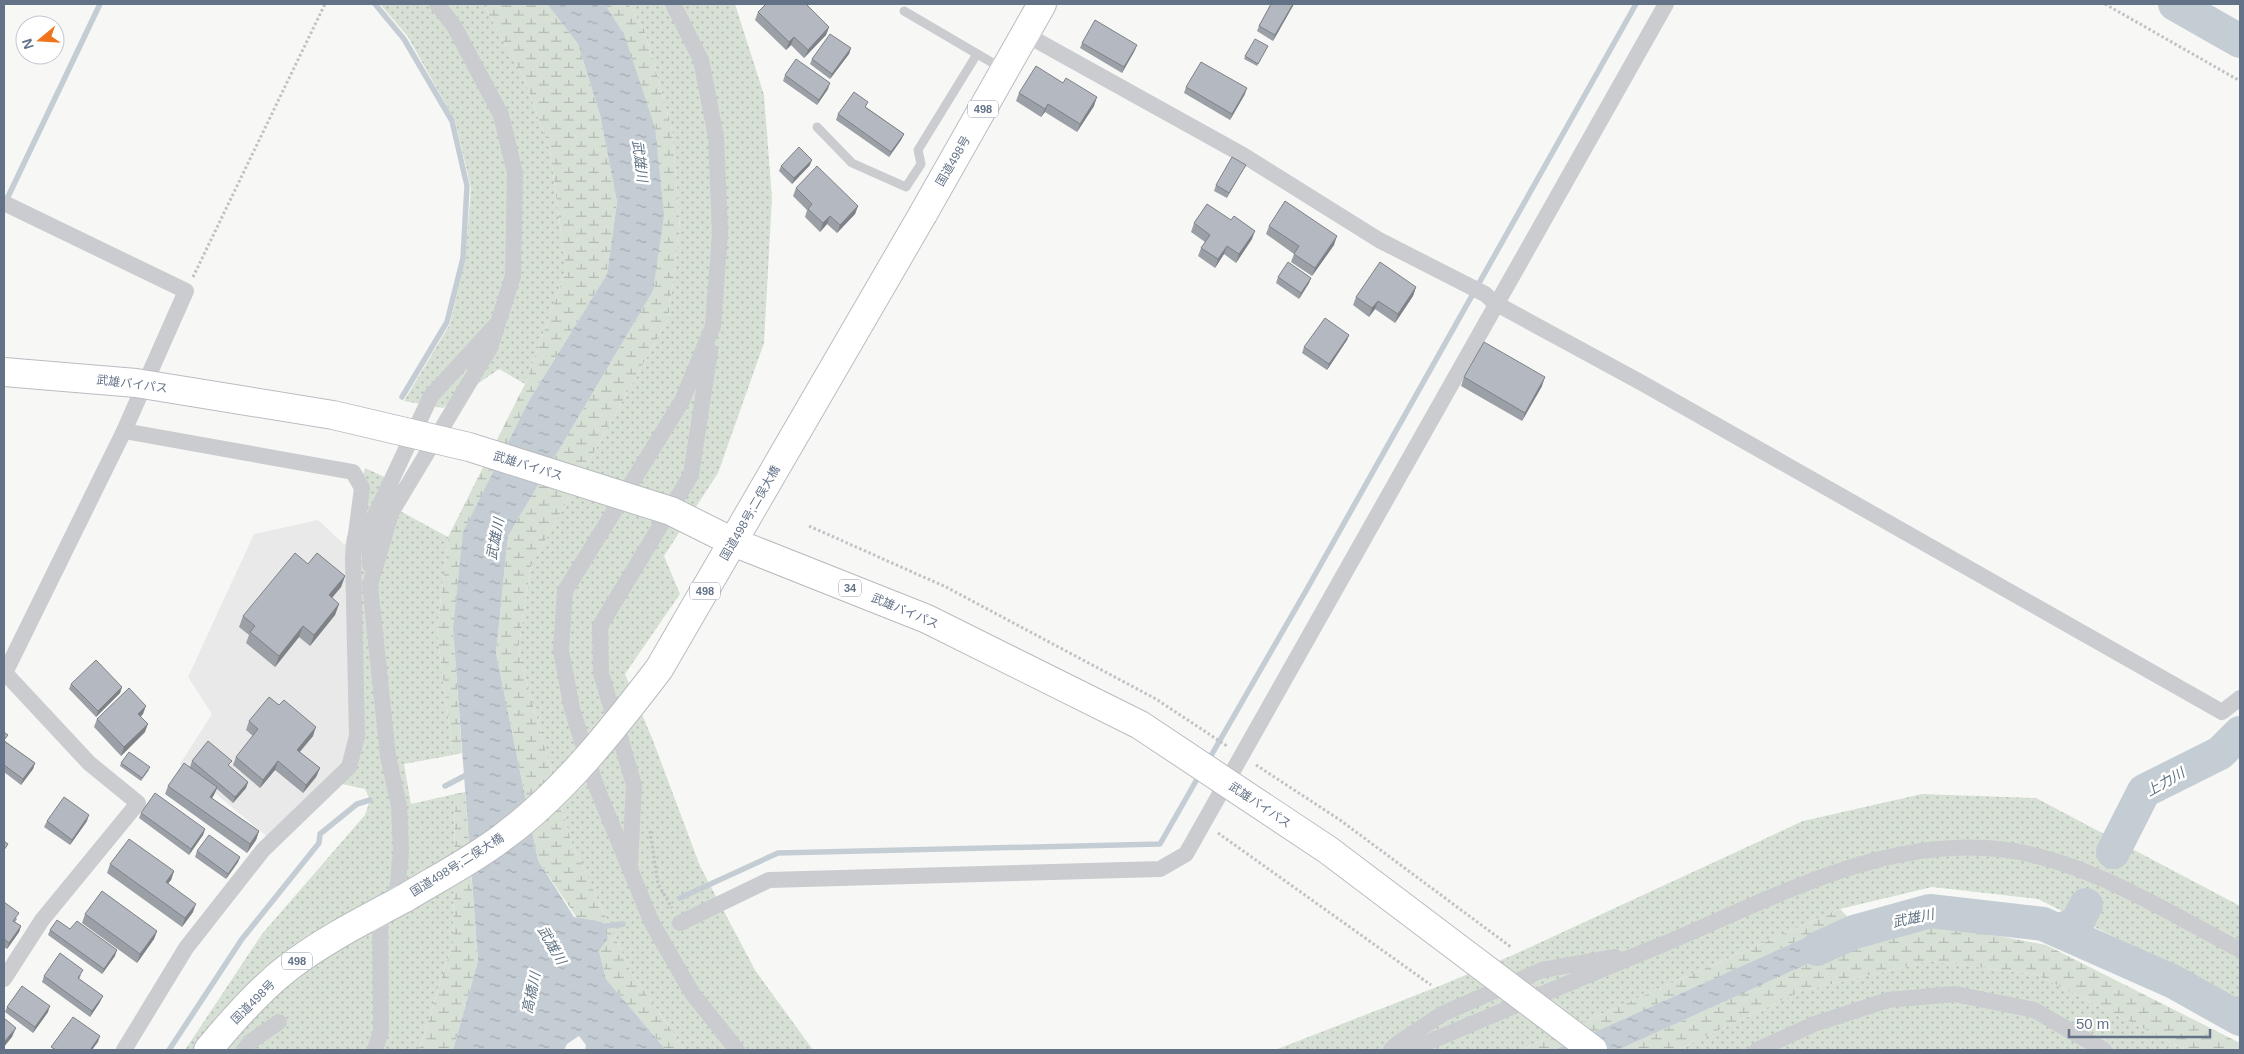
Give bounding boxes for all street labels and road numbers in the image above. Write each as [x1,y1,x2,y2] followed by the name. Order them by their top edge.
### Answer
[968,100,998,118] road number: 498
[933,133,973,189] street label: 国道498号
[96,373,168,395] street label: 武雄バイパス
[492,449,564,483] street label: 武雄バイパス
[717,463,783,563] street label: 国道498号;二俣大橋
[839,580,861,596] road number: 34
[690,582,720,600] road number: 498
[869,591,941,631] street label: 武雄バイパス
[1226,779,1294,831] street label: 武雄バイパス
[408,831,506,899] street label: 国道498号;二俣大橋
[282,952,312,969] road number: 498
[228,977,278,1027] street label: 国道498号

